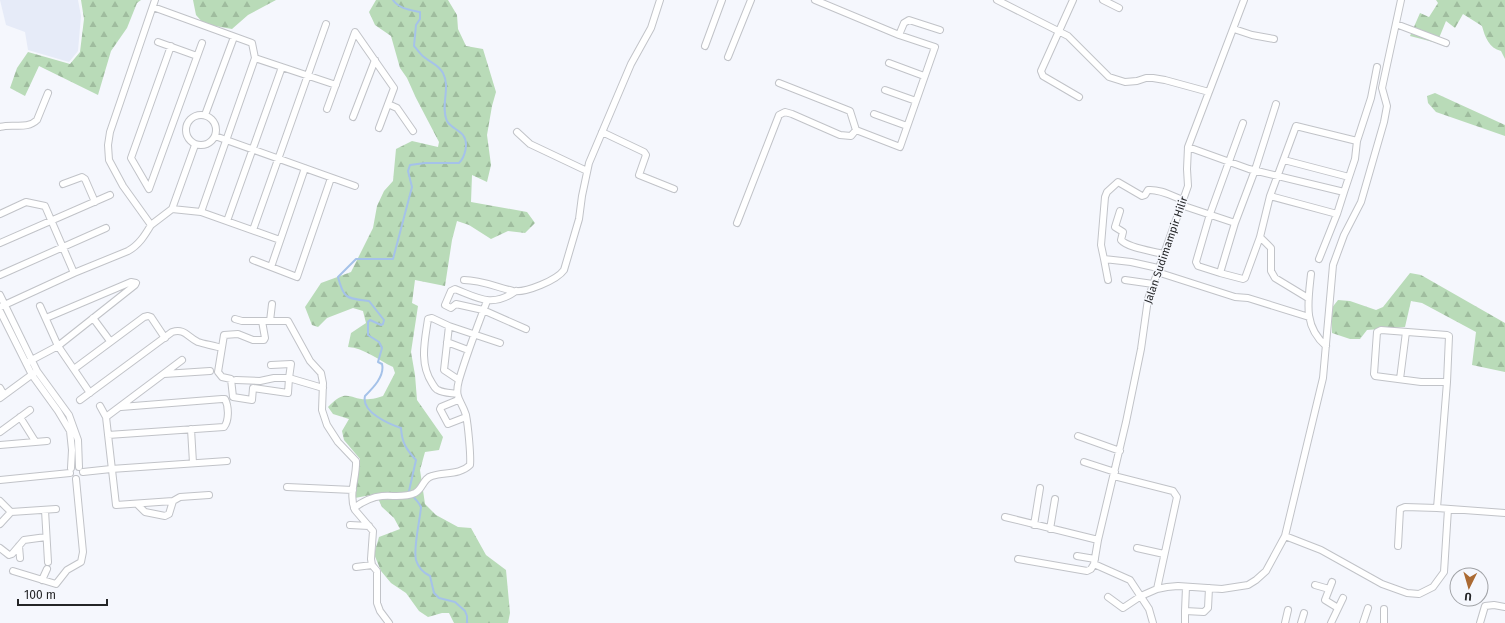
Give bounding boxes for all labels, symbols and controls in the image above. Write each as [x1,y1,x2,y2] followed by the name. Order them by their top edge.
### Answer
[1142,194,1191,305] street label: Jalan Sudimampir Hilir
[1449,567,1489,607] north arrow
[18,581,107,607] scale bar
[24,588,56,602] text: 100 m
[1464,590,1472,603] text: U

